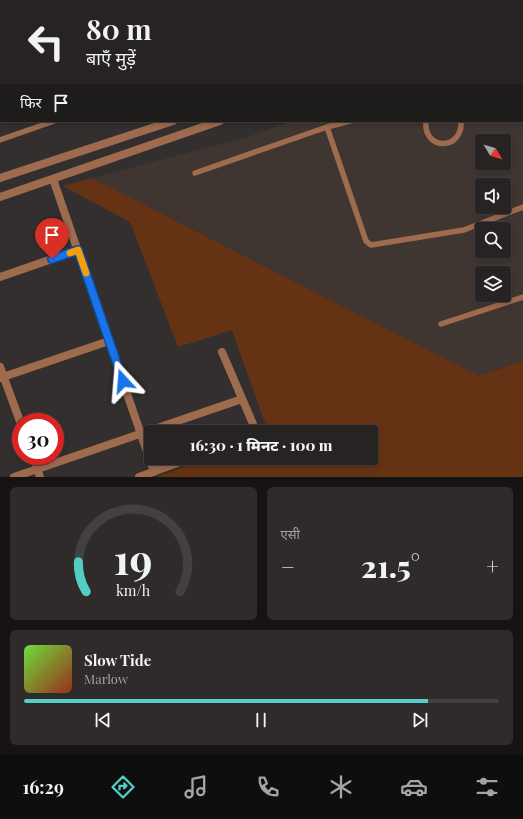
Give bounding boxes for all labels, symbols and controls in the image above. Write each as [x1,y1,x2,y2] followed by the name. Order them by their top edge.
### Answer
[86,10,152,47] text: 80 m
[20,16,72,68] icon: left
[86,46,136,70] text: बाएँ मुड़ें
[20,92,42,112] text: फिर
[50,92,72,114] icon: arrive
[475,134,511,170] north arrow
[475,134,511,302] map controls
[475,178,511,214] button: sound
[35,218,69,259] pin
[475,222,511,258] button: search
[41,224,63,246] icon: arrive
[475,266,511,302] button: layers
[102,360,144,402] position arrow
[12,413,64,465] speed limit sign: 30
[190,435,332,455] text: 16:30 · 1 मिनट · 100 m
[281,525,300,542] text: एसी
[114,529,153,584] text: 19
[361,546,420,586] text: 21.5°
[281,551,295,581] text: −
[486,551,499,581] text: +
[116,580,151,599] text: km/h
[84,650,151,670] text: Slow Tide
[84,670,128,687] text: Marlow
[92,709,114,731] icon: previous
[250,709,272,731] icon: pause
[409,709,431,731] icon: next
[109,773,137,801] icon: directions
[182,773,210,801] icon: music
[254,773,282,801] icon: phone
[327,773,355,801] icon: climate
[400,773,428,801] icon: car
[473,773,501,801] icon: filters
[22,775,64,799] text: 16:29

